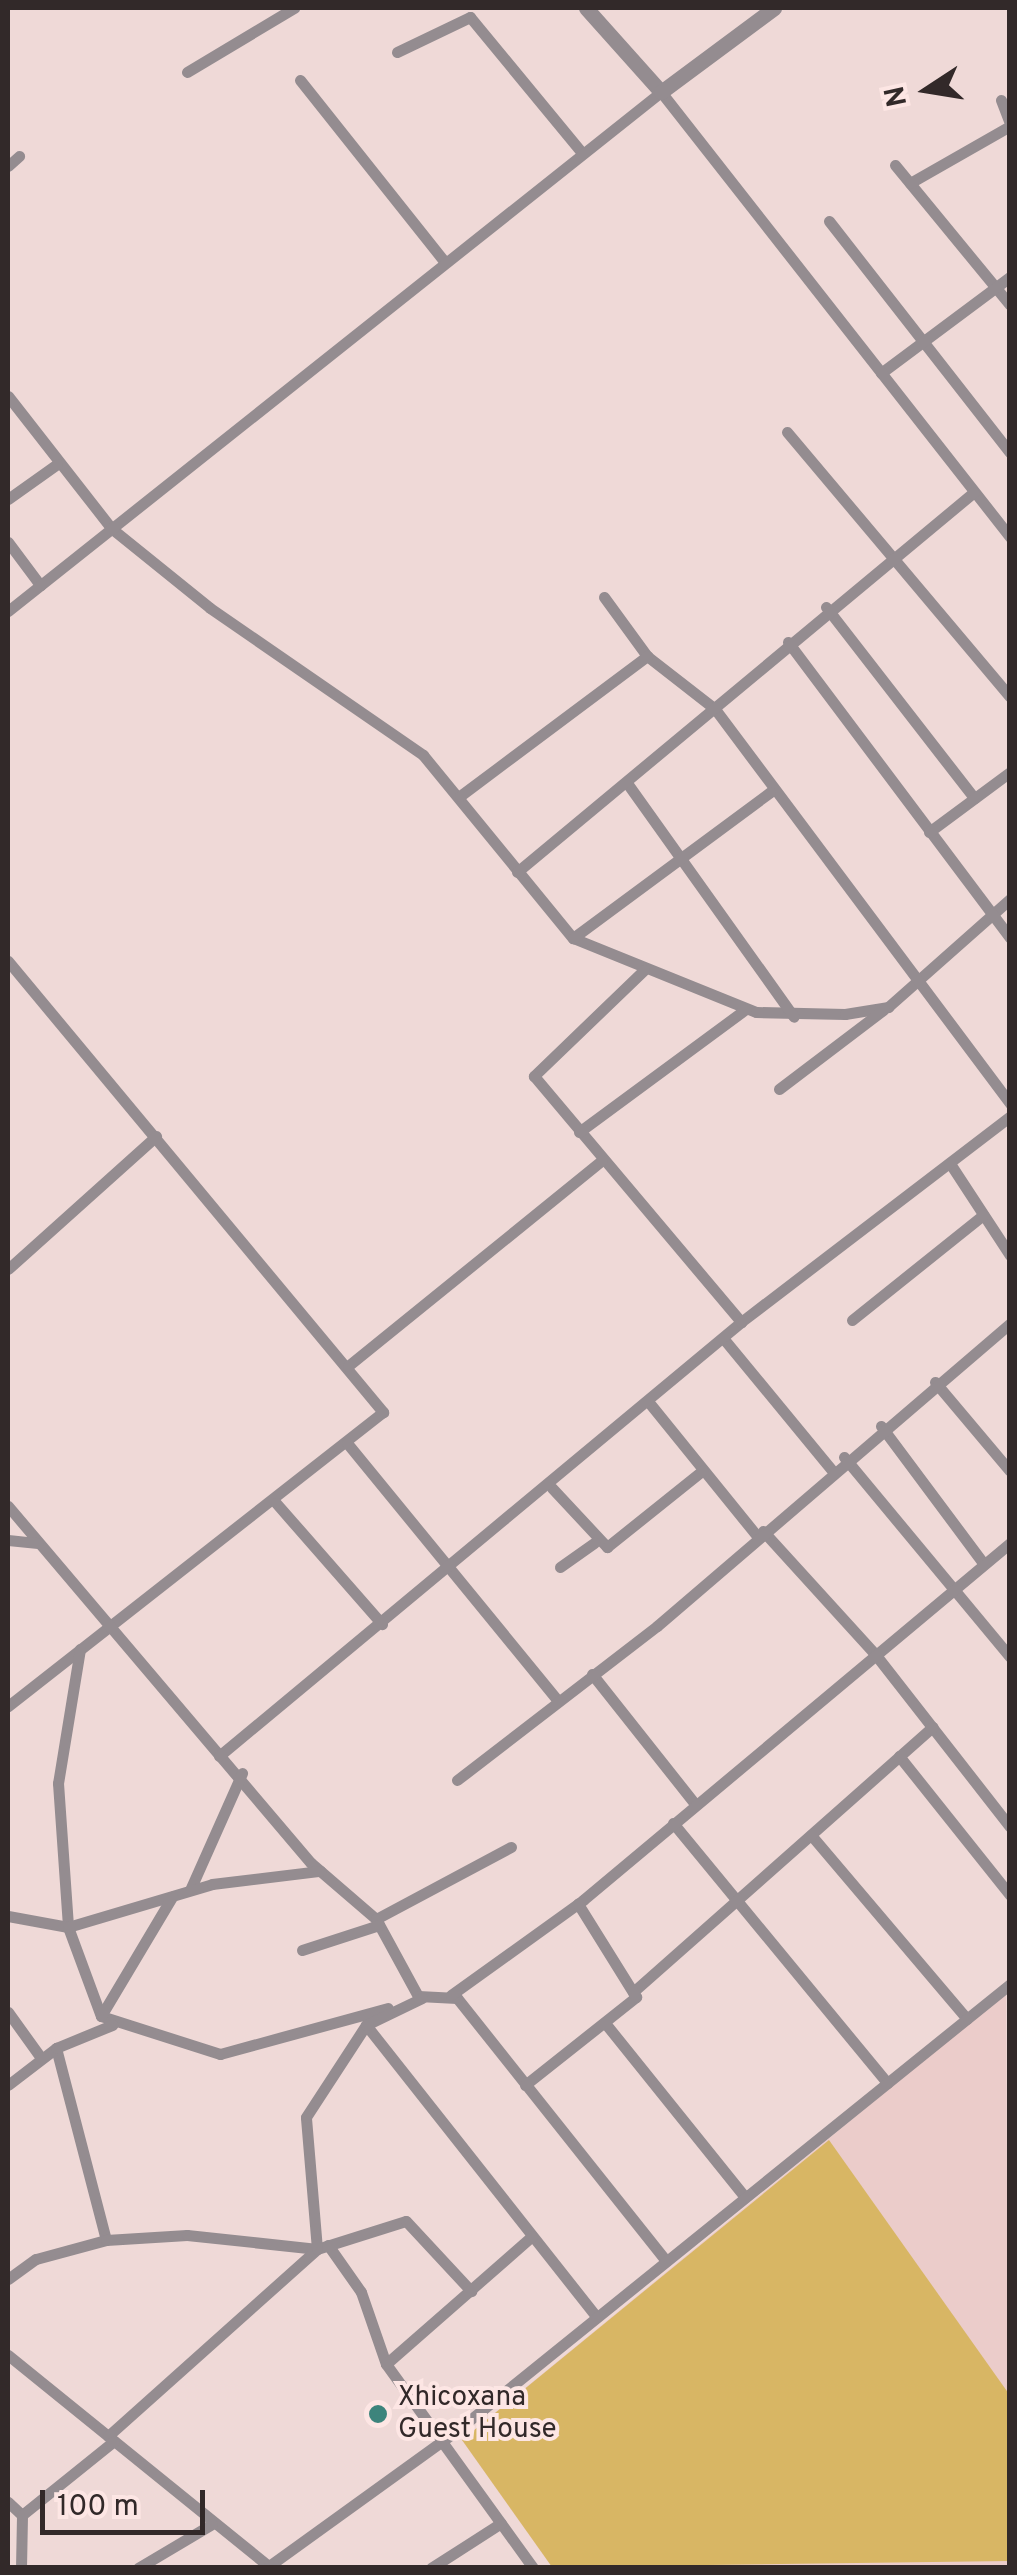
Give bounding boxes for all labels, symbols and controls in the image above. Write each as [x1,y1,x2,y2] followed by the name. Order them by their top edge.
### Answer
[877,40,977,140] north arrow
[878,83,917,110] text: N
[398,2381,557,2447] place label: Xhicoxana Guest House
[367,2403,389,2425] marker: Xhicoxana Guest House
[45,2470,210,2532] scale bar
[57,2489,139,2526] text: 100 m

